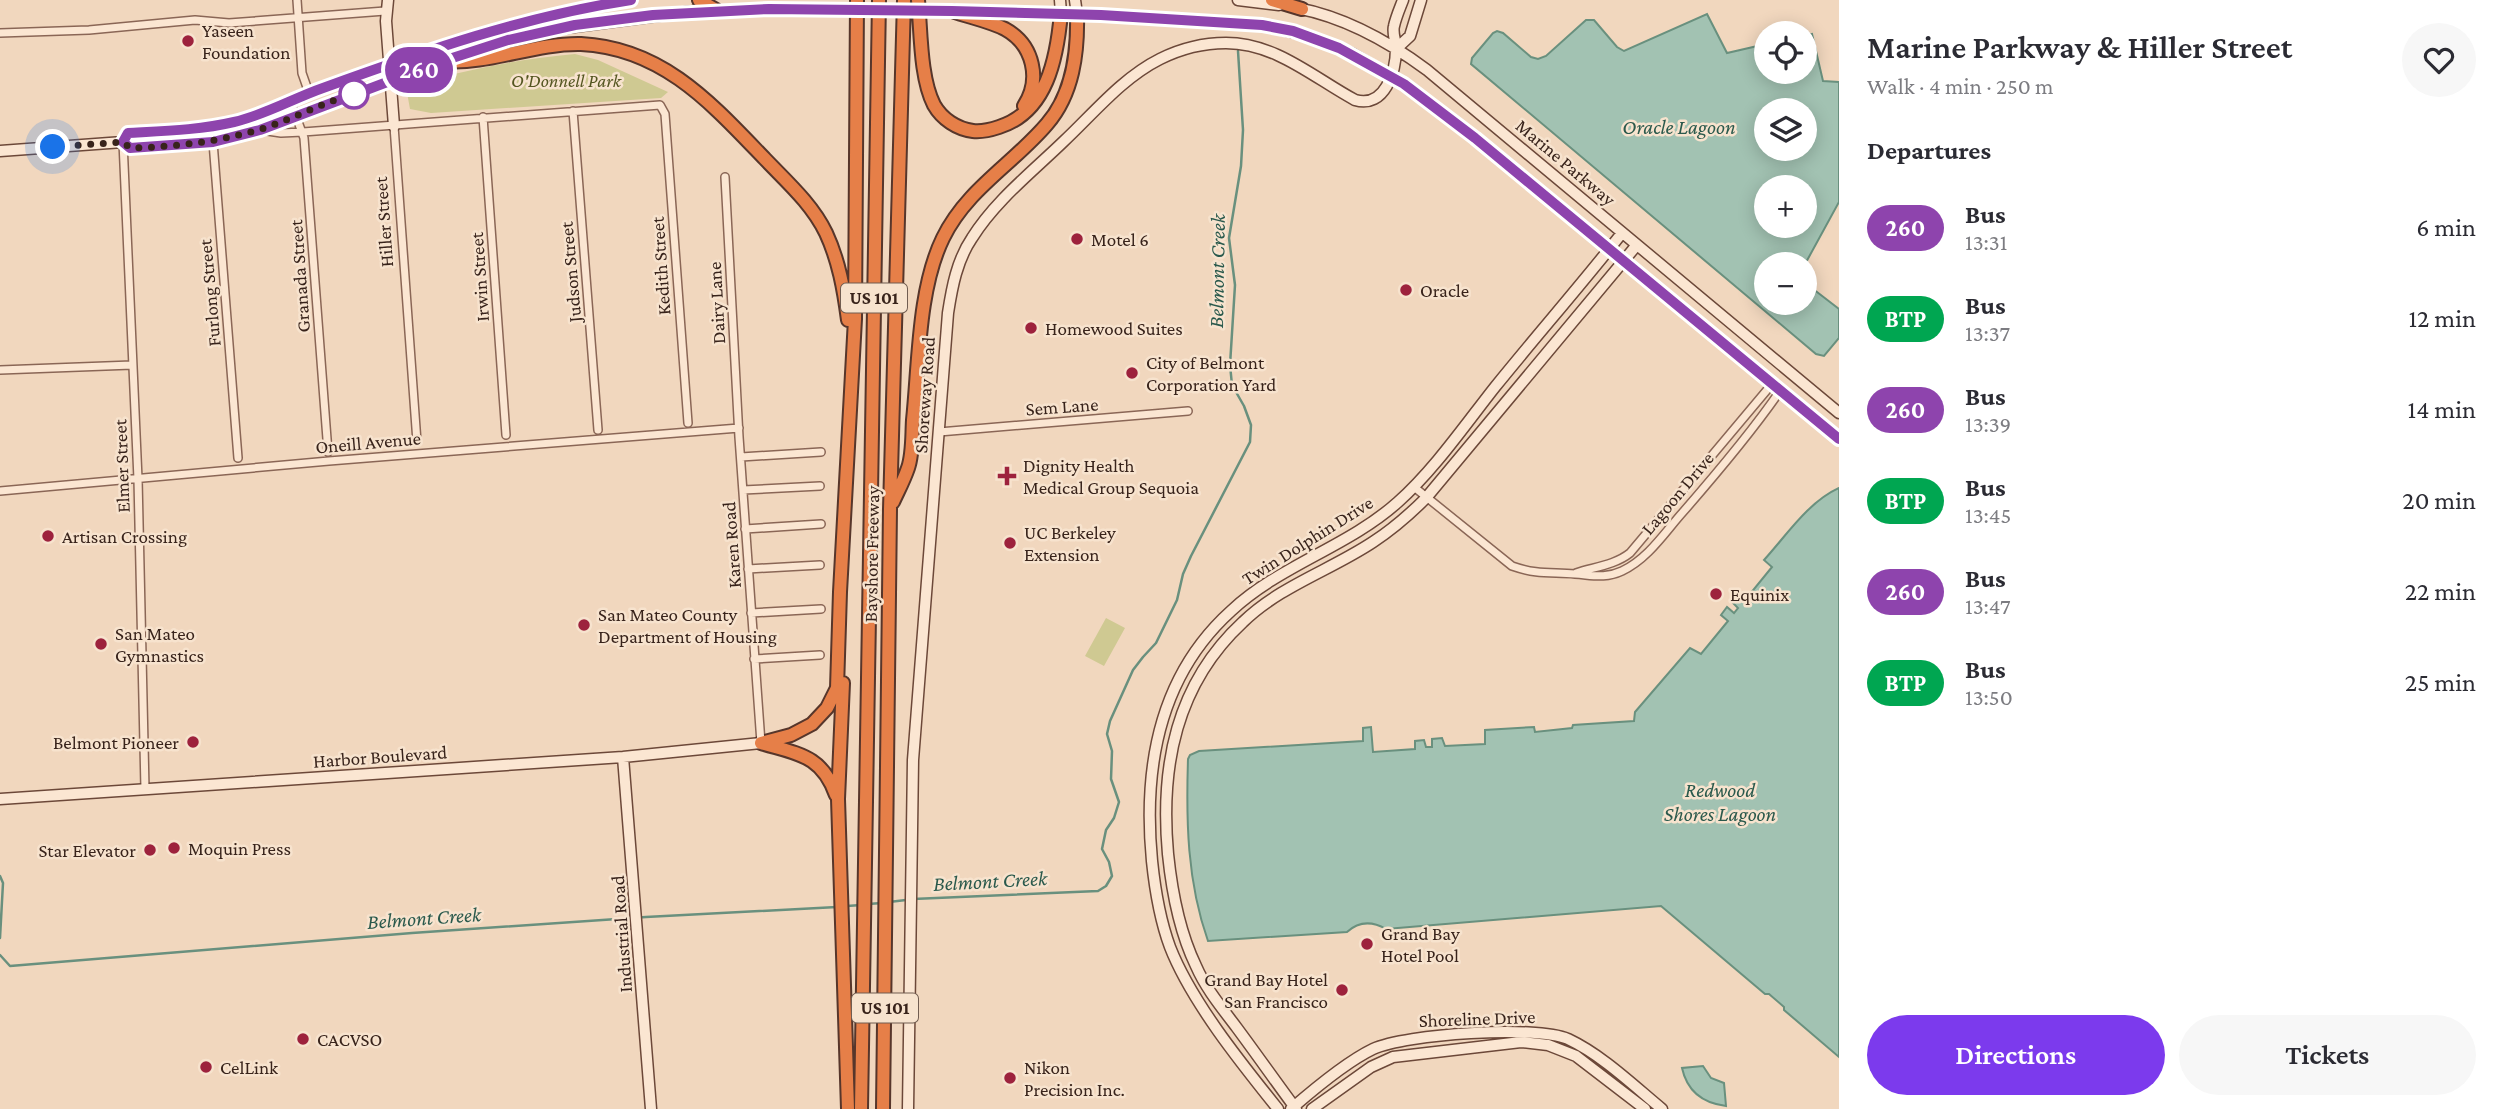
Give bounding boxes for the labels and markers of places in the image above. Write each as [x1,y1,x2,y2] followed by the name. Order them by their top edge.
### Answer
[202,20,290,63] place label: Yaseen Foundation
[180,33,196,49] marker: Yaseen Foundation
[339,79,369,109] unlabelled marker
[1091,229,1149,250] place label: Motel 6
[1069,231,1085,247] marker: Motel 6
[1420,280,1469,301] place label: Oracle
[1398,282,1414,298] marker: Oracle
[1045,318,1183,339] place label: Homewood Suites
[1023,320,1039,336] marker: Homewood Suites
[1146,352,1276,395] place label: City of Belmont Corporation Yard
[1124,365,1140,381] marker: City of Belmont Corporation Yard
[1023,455,1199,498] place label: Dignity Health Medical Group Sequoia
[997,466,1017,486] marker: Dignity Health Medical Group Sequoia
[1024,522,1116,565] place label: UC Berkeley Extension
[62,526,187,547] place label: Artisan Crossing
[40,528,56,544] marker: Artisan Crossing
[1002,535,1018,551] marker: UC Berkeley Extension
[1730,584,1789,605] place label: Equinix
[1708,586,1724,602] marker: Equinix
[598,604,777,647] place label: San Mateo County Department of Housing
[576,617,592,633] marker: San Mateo County Department of Housing
[115,623,204,666] place label: San Mateo Gymnastics
[93,636,109,652] marker: San Mateo Gymnastics
[53,732,179,753] place label: Belmont Pioneer
[185,734,201,750] marker: Belmont Pioneer
[188,838,291,859] place label: Moquin Press
[38,840,136,861] place label: Star Elevator
[166,840,182,856] marker: Moquin Press
[142,842,158,858] marker: Star Elevator
[1381,923,1460,966] place label: Grand Bay Hotel Pool
[1359,936,1375,952] marker: Grand Bay Hotel Pool
[1204,969,1328,1012] place label: Grand Bay Hotel San Francisco
[1334,982,1350,998] marker: Grand Bay Hotel San Francisco
[317,1029,382,1050] place label: CACVSO
[295,1031,311,1047] marker: CACVSO
[220,1057,279,1078] place label: CelLink
[1024,1057,1125,1100] place label: Nikon Precision Inc.
[198,1059,214,1075] marker: CelLink
[1002,1070,1018,1086] marker: Nikon Precision Inc.

